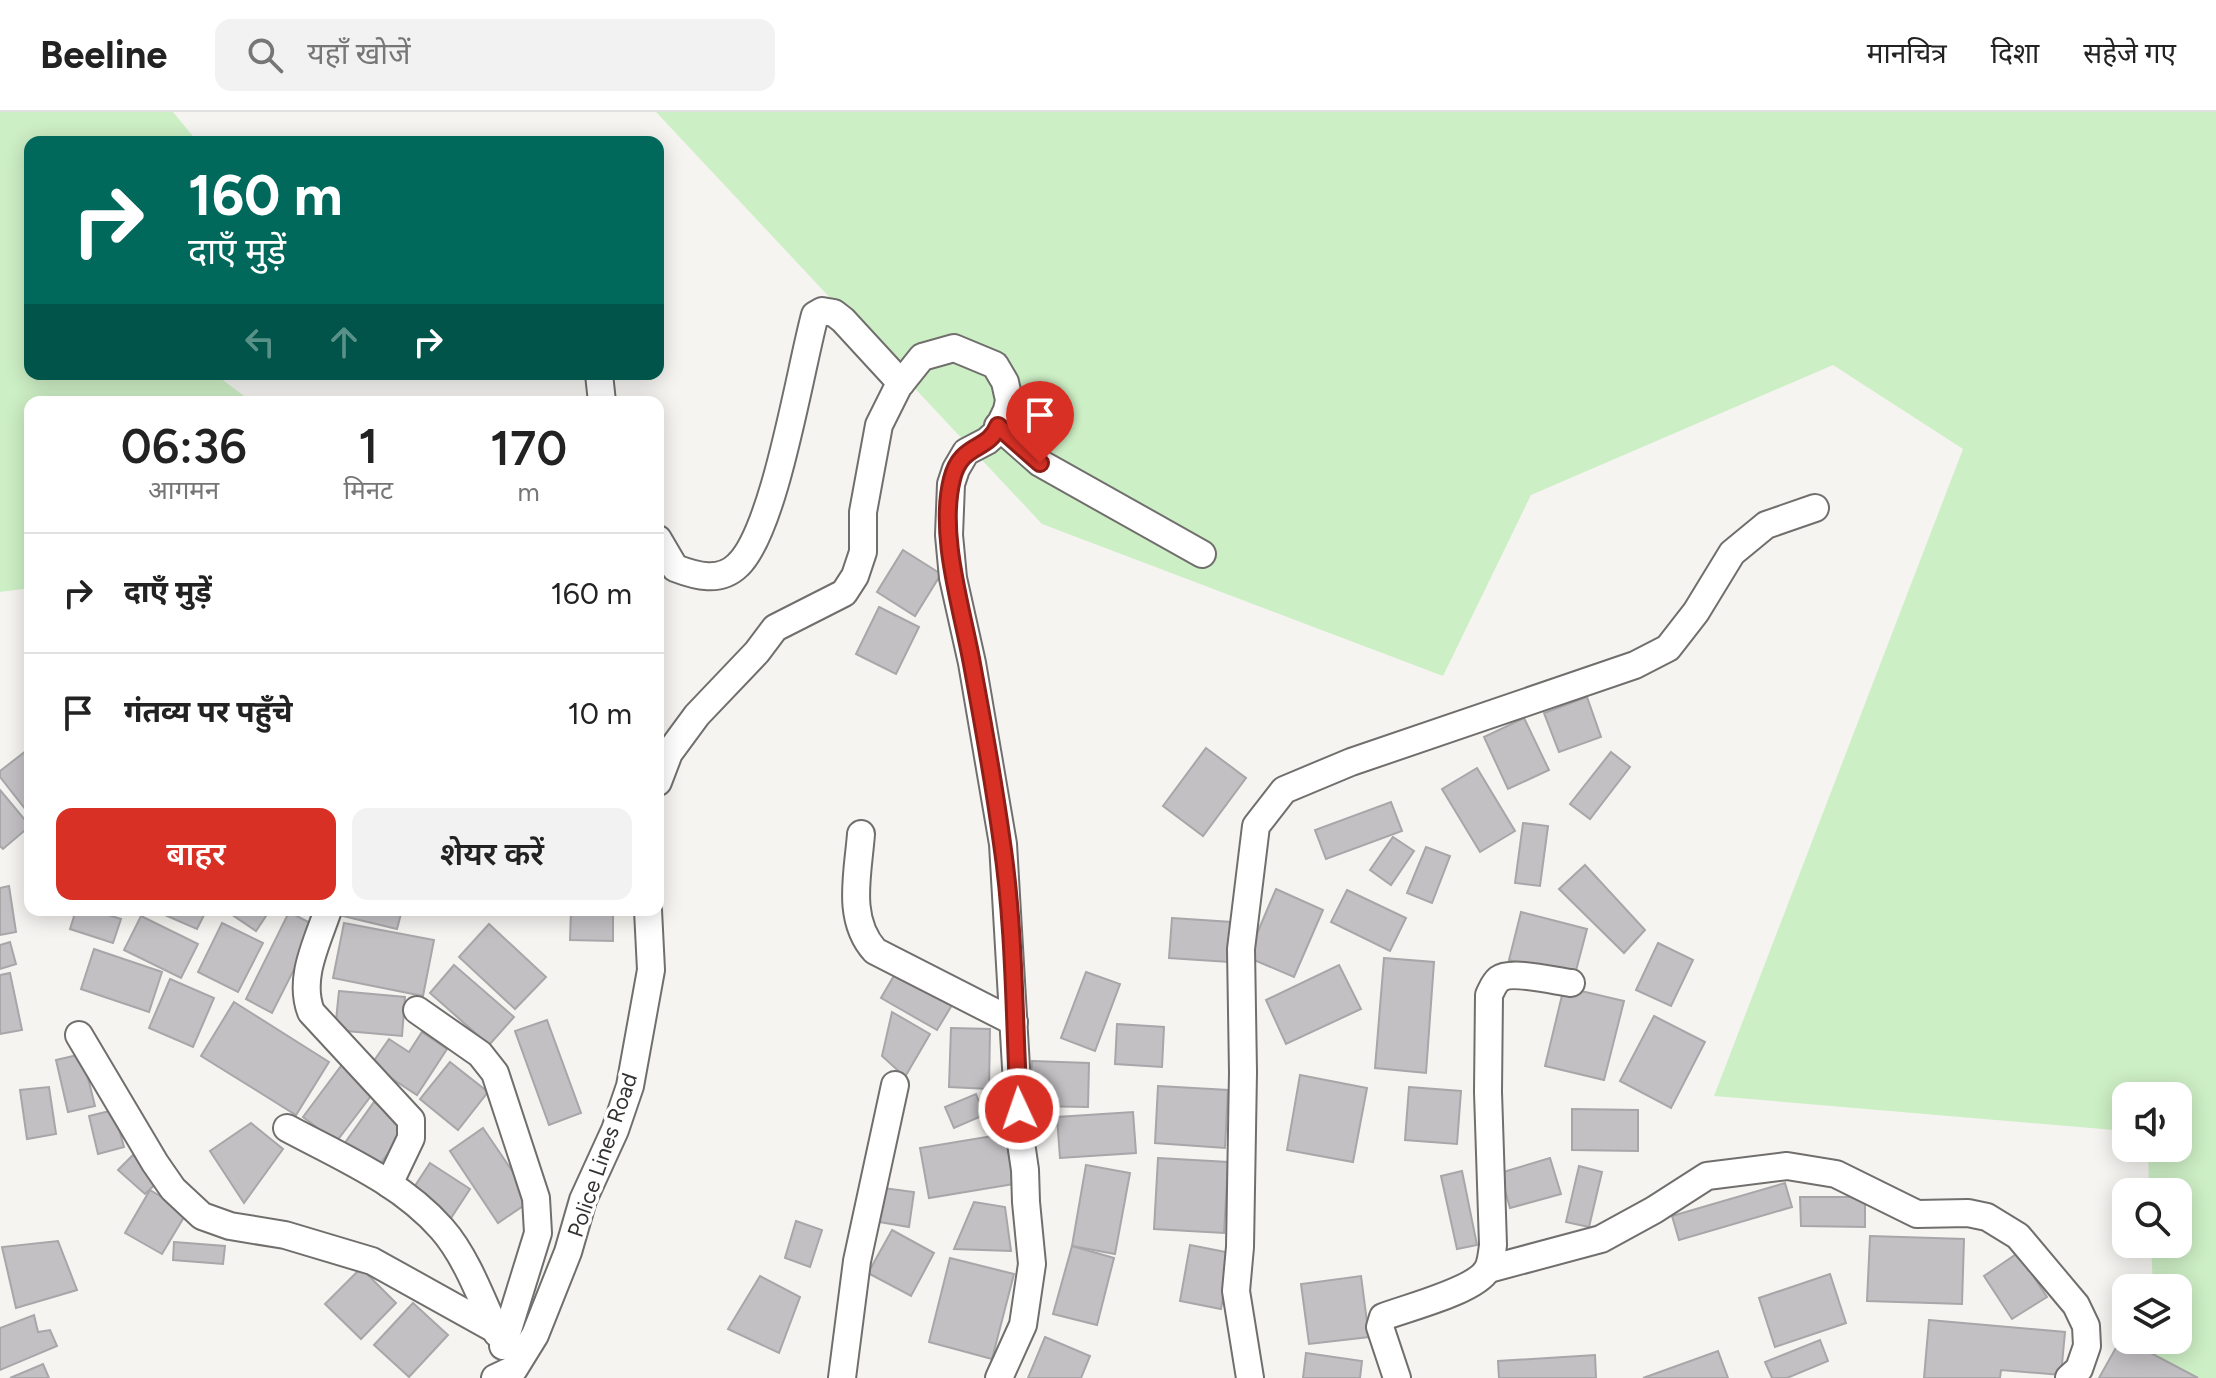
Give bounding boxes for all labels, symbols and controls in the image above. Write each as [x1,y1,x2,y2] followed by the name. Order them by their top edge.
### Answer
[215,19,775,91] search box
[40,32,167,78] text: Beeline
[243,33,287,77] icon: search
[307,35,410,72] text: यहाँ खोजें
[1867,36,1947,70] text: मानचित्र
[1991,36,2039,70] text: दिशा
[2083,36,2176,70] text: सहेजे गए
[188,162,343,229] text: 160 m
[56,168,160,272] icon: right
[188,230,286,273] text: दाएँ मुड़ें
[238,320,282,364] icon: left
[322,320,366,364] icon: ahead
[406,320,450,364] icon: right
[1006,381,1074,463] pin
[1018,393,1062,437] icon: arrive
[121,417,247,475] text: 06:36
[358,417,378,475] text: 1
[490,419,567,477] text: 170
[148,474,219,506] text: आगमन
[343,474,393,506] text: मिनट
[518,476,540,508] text: m
[56,571,100,615] icon: right
[124,573,212,610] text: दाएँ मुड़ें
[550,575,632,612] text: 160 m
[56,691,100,735] icon: arrive
[124,693,293,730] text: गंतव्य पर पहुँचे
[567,695,632,732] text: 10 m
[56,808,336,900] button: बाहर
[352,808,632,900] button: शेयर करें
[977,1067,1061,1151] position arrow
[562,1070,643,1241] street label: Police Lines Road
[2112,1082,2192,1354] map controls
[2112,1082,2192,1162] button: sound
[2112,1178,2192,1258] button: search
[2112,1274,2192,1354] button: layers

